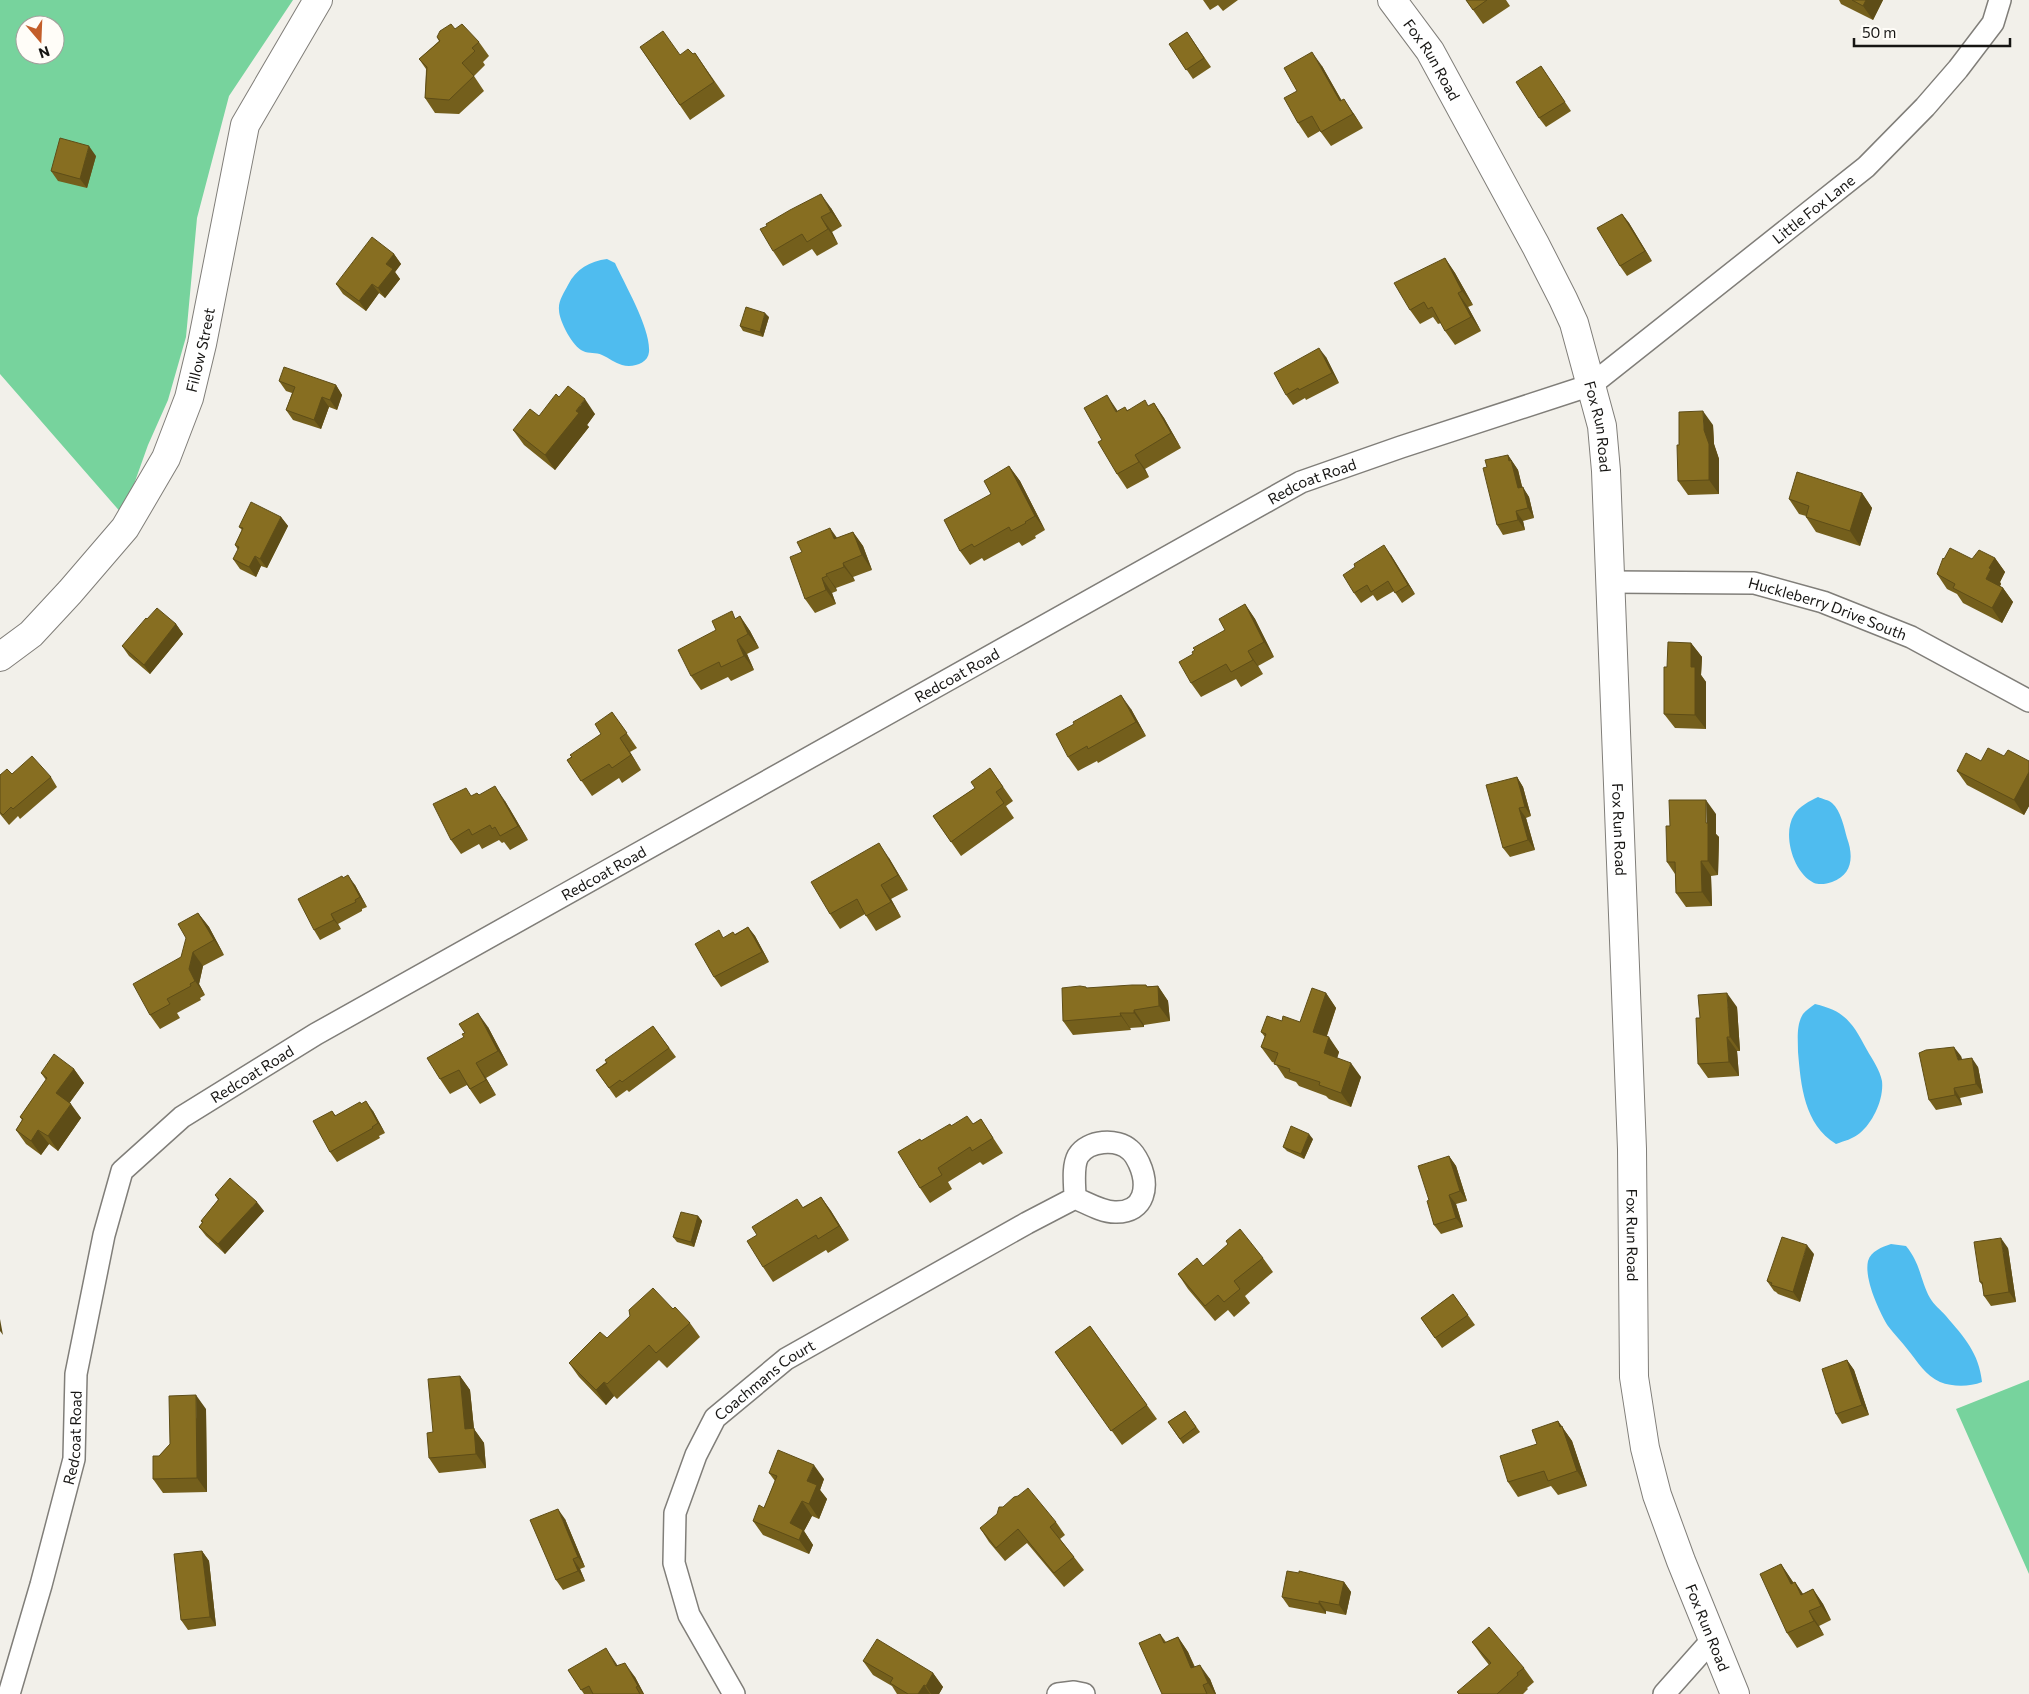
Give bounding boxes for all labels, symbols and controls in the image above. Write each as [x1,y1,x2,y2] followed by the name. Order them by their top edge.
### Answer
[15,15,65,65] north arrow
[1400,15,1464,103] street label: Fox Run Road
[1854,15,2010,47] scale bar
[1862,23,1896,41] text: 50 m
[37,43,52,63] text: N
[1768,171,1858,247] street label: Little Fox Lane
[182,306,218,394] street label: Fillow Street
[1581,379,1615,473] street label: Fox Run Road
[1264,454,1358,508] street label: Redcoat Road
[1747,573,1910,643] street label: Huckleberry Drive South
[911,644,1002,706] street label: Redcoat Road
[1609,783,1631,876] street label: Fox Run Road
[558,842,649,904] street label: Redcoat Road
[207,1041,297,1106] street label: Redcoat Road
[1623,1189,1642,1282] street label: Fox Run Road
[710,1336,818,1424] street label: Coachmans Court
[59,1390,85,1487] street label: Redcoat Road
[1682,1581,1734,1674] street label: Fox Run Road

